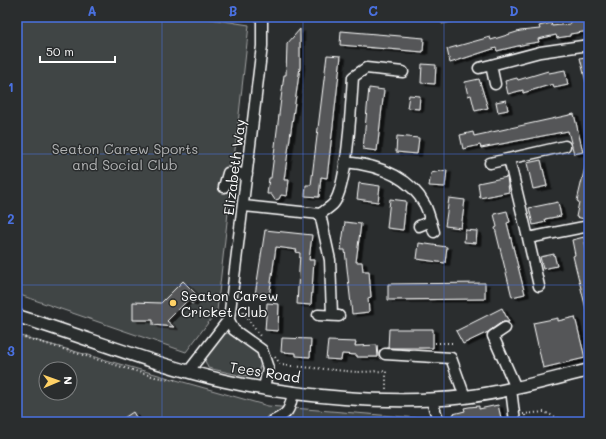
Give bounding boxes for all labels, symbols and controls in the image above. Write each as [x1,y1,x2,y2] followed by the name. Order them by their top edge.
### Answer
[87,2,97,19] text: A
[229,2,238,19] text: B
[368,2,378,19] text: C
[509,2,519,19] text: D
[40,38,115,64] scale bar
[46,43,74,59] text: 50 m
[8,78,14,95] text: 1
[219,118,249,216] street label: Elizabeth Way
[52,139,198,174] park label: Seaton Carew Sports and Social Club
[7,210,15,227] text: 2
[181,286,278,321] place label: Seaton Carew Cricket Club
[168,298,178,308] marker: Seaton Carew Cricket Club
[7,342,15,359] text: 3
[228,357,302,387] street label: Tees Road
[38,361,78,401] north arrow
[61,376,76,385] text: N

